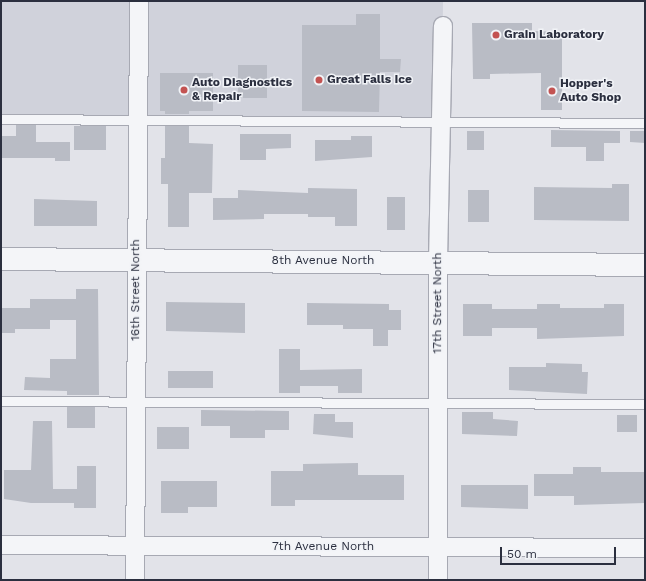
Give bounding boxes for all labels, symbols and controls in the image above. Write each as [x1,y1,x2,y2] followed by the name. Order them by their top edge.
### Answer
[504,28,604,42] place label: Grain Laboratory
[491,30,501,40] marker: Grain Laboratory
[327,73,412,87] place label: Great Falls Ice
[314,75,324,85] marker: Great Falls Ice
[192,76,292,104] place label: Auto Diagnostics & Repair
[560,77,621,105] place label: Hopper's Auto Shop
[179,85,189,95] marker: Auto Diagnostics & Repair
[547,86,557,96] marker: Hopper's Auto Shop
[129,239,143,341] street label: 16th Street North
[431,252,445,354] street label: 17th Street North
[271,254,375,268] street label: 8th Avenue North
[502,539,618,565] scale bar
[272,540,374,554] street label: 7th Avenue North
[507,547,537,561] text: 50 m

